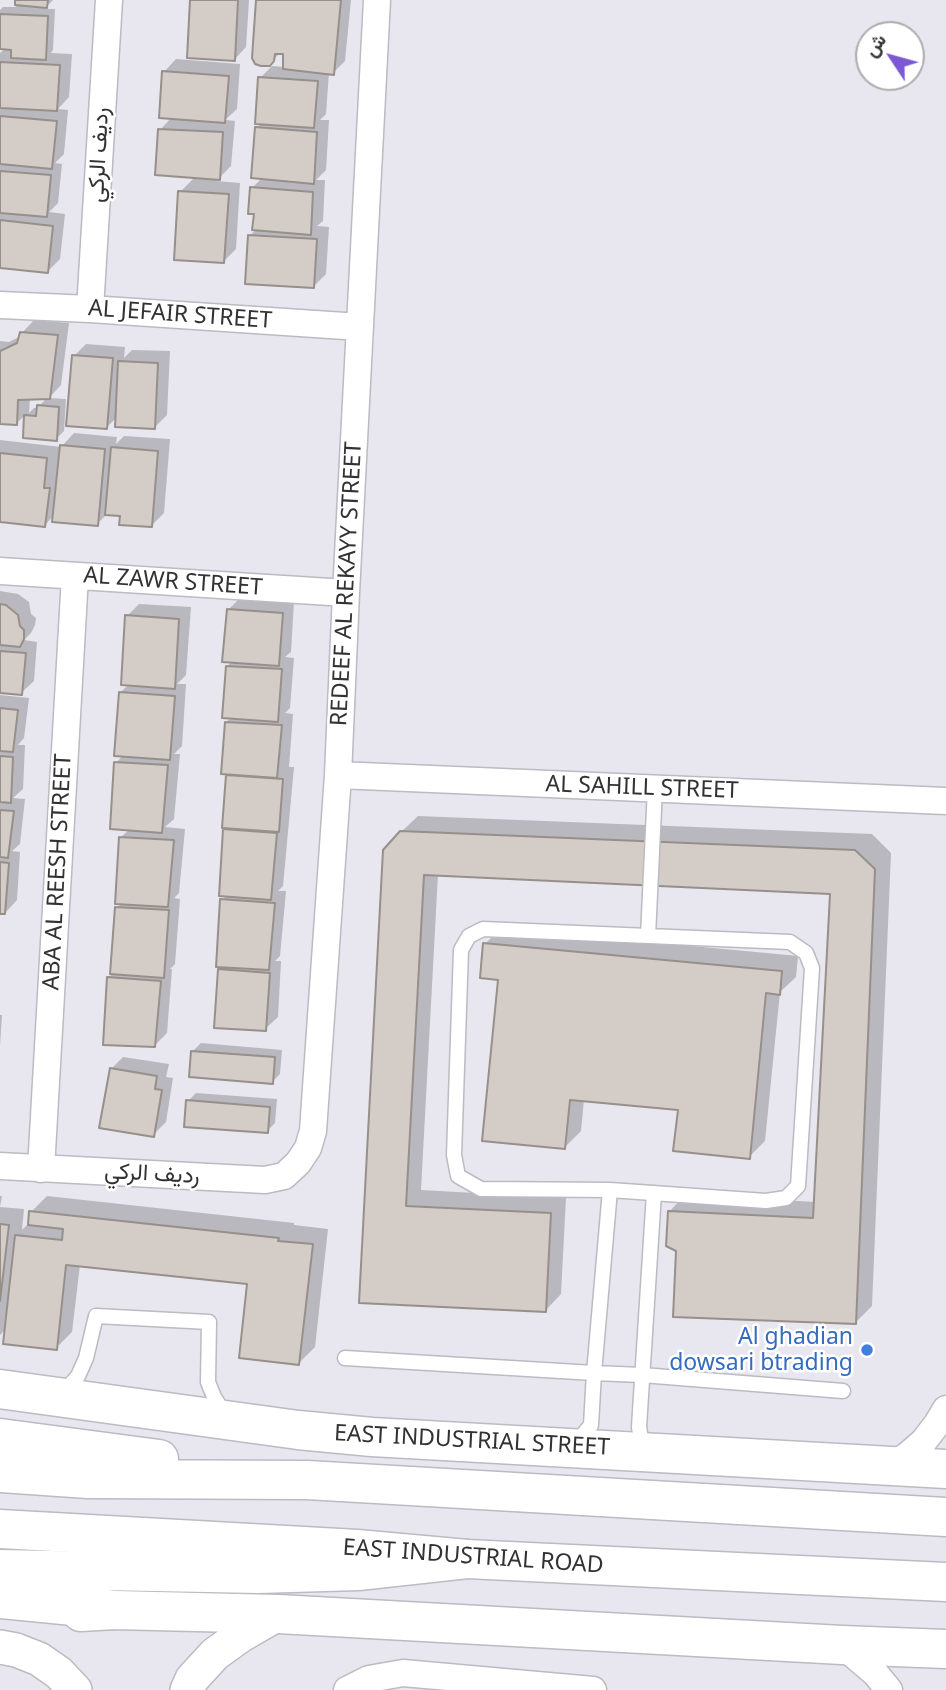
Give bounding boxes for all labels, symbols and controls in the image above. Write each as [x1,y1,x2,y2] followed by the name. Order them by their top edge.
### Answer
[855,21,925,91] north arrow
[857,28,892,62] text: ش
[83,107,115,203] street label: رديف الركي
[87,295,273,335] street label: AL JEFAIR STREET
[326,441,368,727] street label: REDEEF AL REKAYY STREET
[83,562,263,602] street label: AL ZAWR STREET
[38,753,78,991] street label: ABA AL REESH STREET
[545,771,739,805] street label: AL SAHILL STREET
[104,1158,200,1190] street label: رديف الركي
[669,1323,853,1377] place label: Al ghadian dowsari btrading
[859,1342,875,1358] marker: Al ghadian dowsari btrading
[333,1420,611,1462] street label: EAST INDUSTRIAL STREET
[342,1534,604,1580] street label: EAST INDUSTRIAL ROAD

